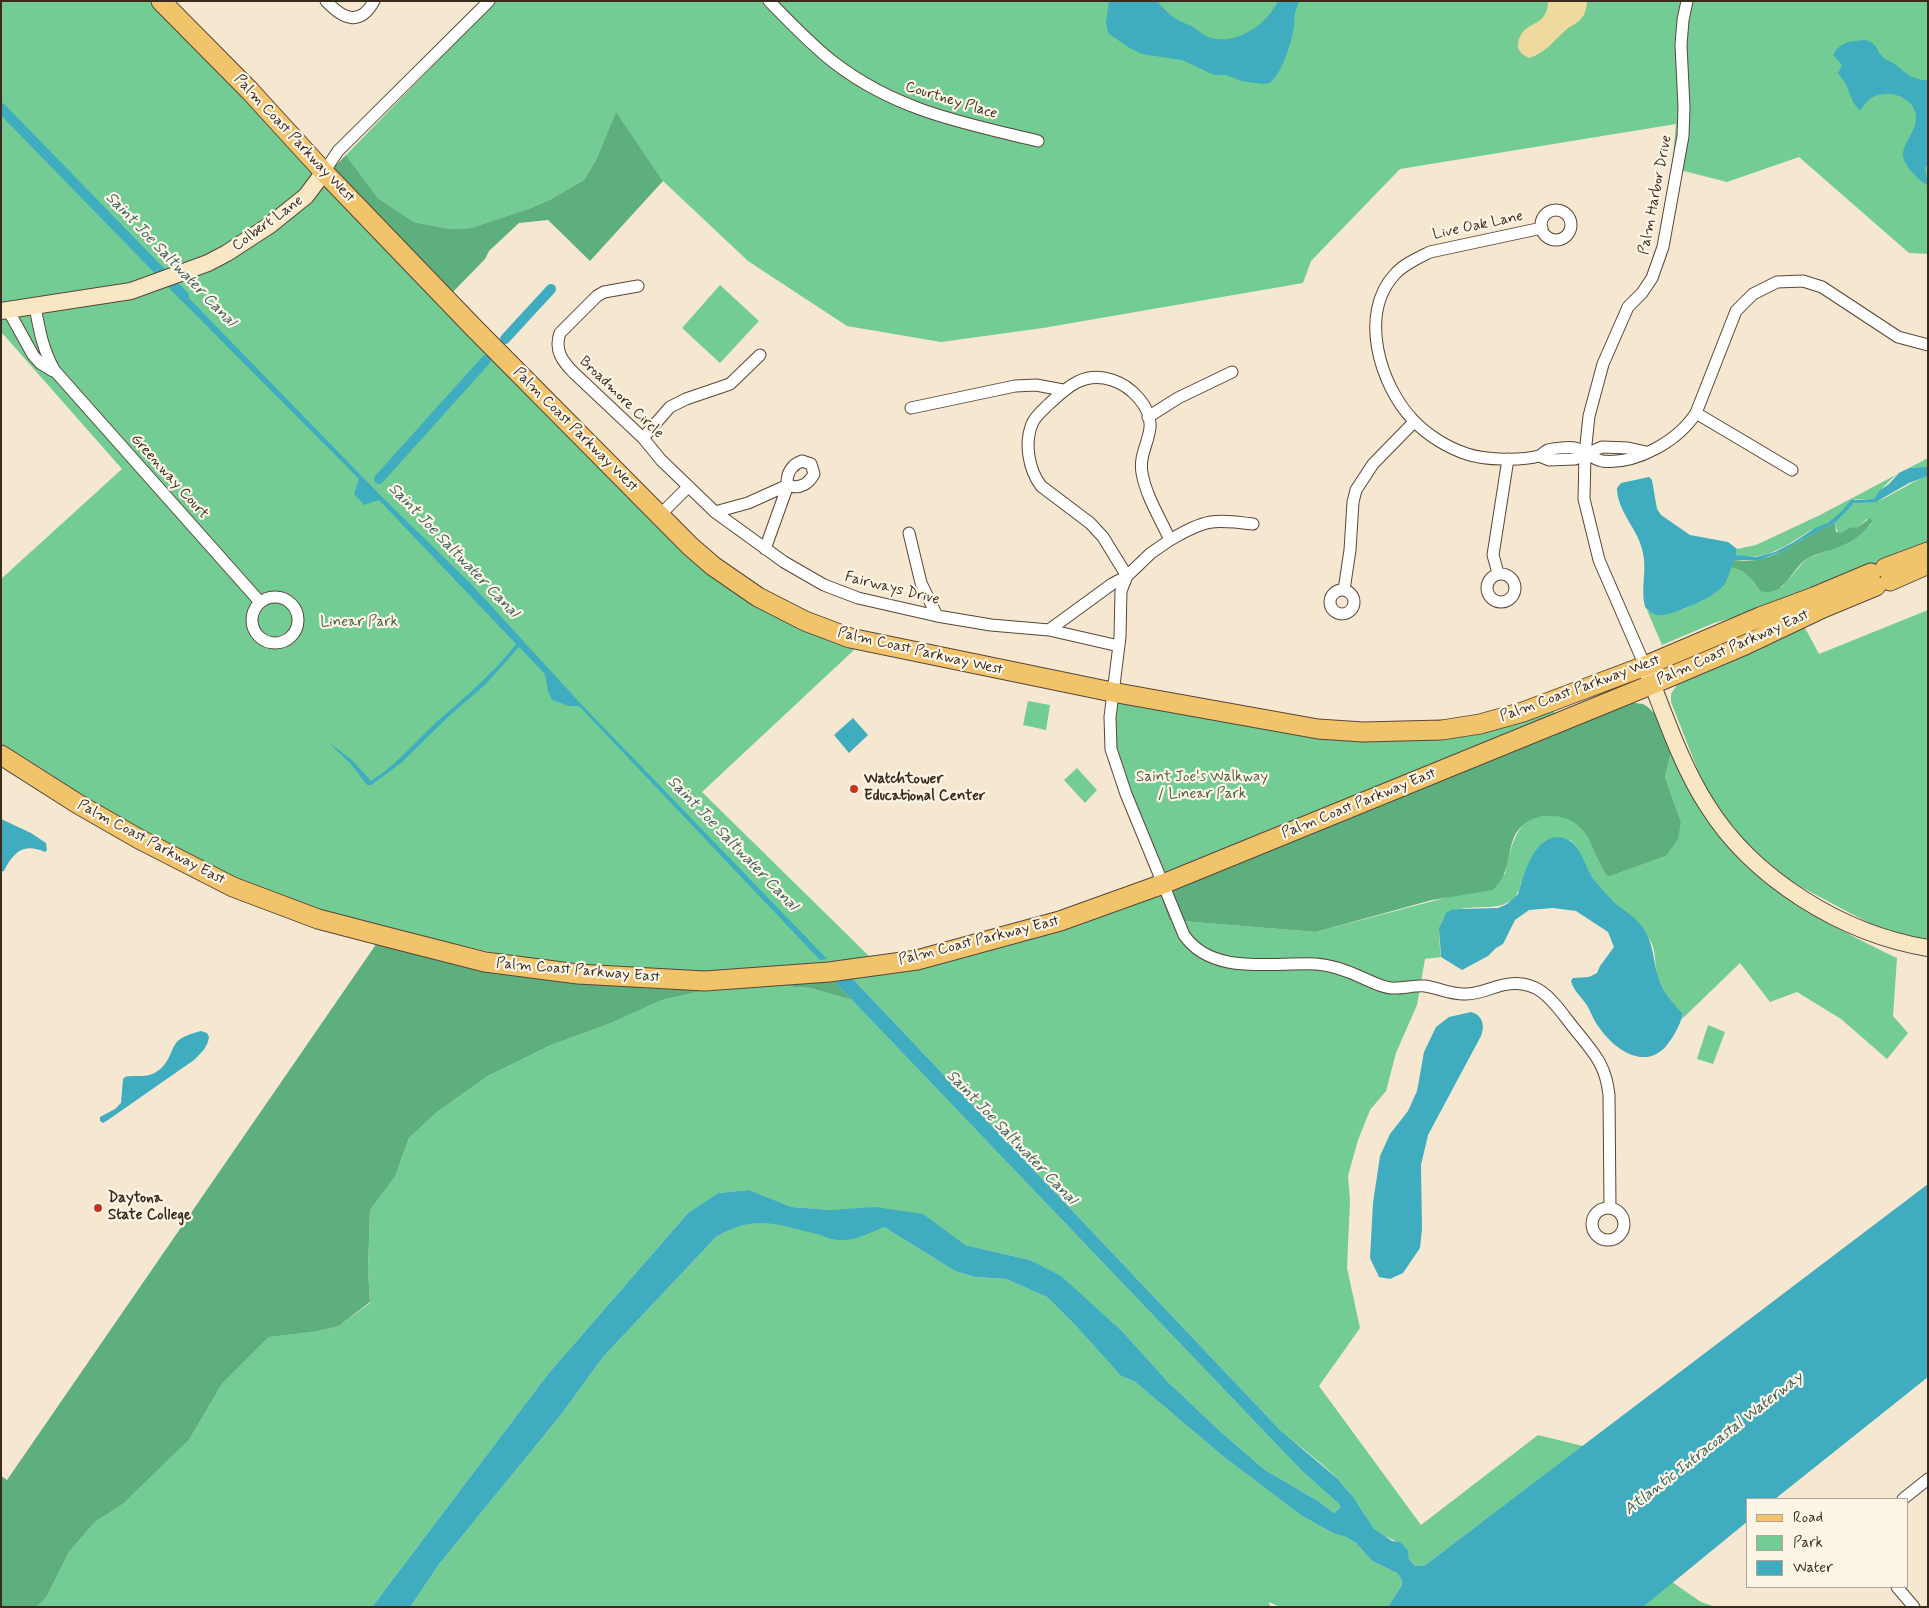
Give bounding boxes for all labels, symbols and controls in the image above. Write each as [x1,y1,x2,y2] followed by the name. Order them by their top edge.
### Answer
[230,71,358,207] street label: Palm Coast Parkway West
[903,78,999,124] street label: Courtney Place
[1636,134,1676,256] street label: Palm Harbor Drive
[101,189,239,331] water label: Saint Joe Saltwater Canal
[229,192,307,256] street label: Colbert Lane
[1431,208,1525,244] street label: Live Oak Lane
[575,353,667,443] street label: Broadmore Circle
[509,364,641,496] street label: Palm Coast Parkway West
[126,431,212,523] street label: Greenway Court
[384,480,522,622] water label: Saint Joe Saltwater Canal
[843,569,941,609] street label: Fairways Drive
[1654,606,1812,690] street label: Palm Coast Parkway East
[320,614,398,632] park label: Linear Park
[836,624,1004,680] street label: Palm Coast Parkway West
[1498,652,1662,726] street label: Palm Coast Parkway West
[1279,765,1439,843] street label: Palm Coast Parkway East
[1136,769,1268,804] park label: Saint Joe's Walkway / Linear Park
[864,771,985,806] place label: Watchtower Educational Center
[663,773,801,915] water label: Saint Joe Saltwater Canal
[848,783,860,795] marker: Watchtower Educational Center
[74,796,228,890] street label: Palm Coast Parkway East
[897,912,1061,970] street label: Palm Coast Parkway East
[495,955,661,987] street label: Palm Coast Parkway East
[942,1067,1080,1209] water label: Saint Joe Saltwater Canal
[108,1190,191,1225] place label: Daytona State College
[92,1202,104,1214] marker: Daytona State College
[1621,1368,1807,1520] water label: Atlantic Intracoastal Waterway
[1746,1498,1909,1588] legend
[1793,1508,1823,1528] text: Road
[1793,1533,1823,1553] text: Park
[1793,1558,1833,1578] text: Water

